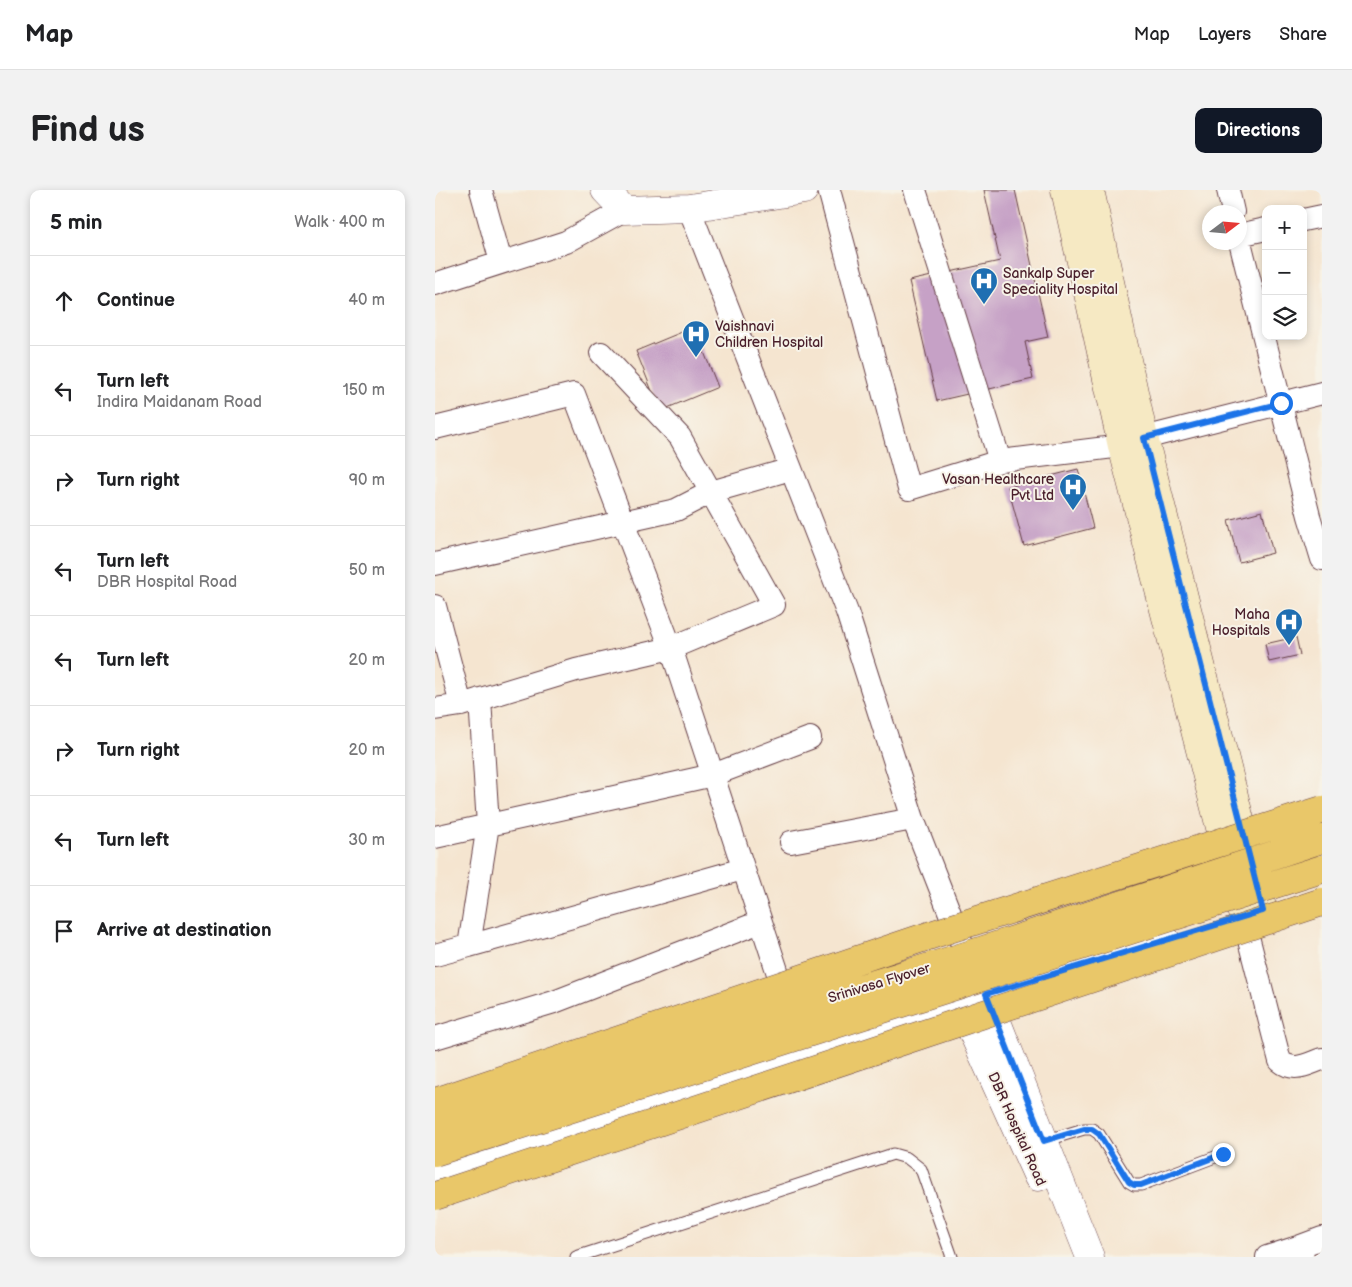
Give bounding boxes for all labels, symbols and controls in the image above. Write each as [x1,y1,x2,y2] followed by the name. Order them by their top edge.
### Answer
[25,20,73,49] text: Map
[1134,24,1170,45] text: Map
[1198,24,1251,45] text: Layers
[1279,24,1327,45] text: Share
[1195,108,1322,153] button: Directions
[30,109,145,152] text: Find us
[1202,205,1247,250] north arrow
[1262,205,1307,340] map controls
[1262,205,1307,250] button: +
[50,210,103,235] text: 5 min
[294,213,385,232] text: Walk · 400 m
[1262,250,1307,295] button: −
[1003,265,1118,298] place label: Sankalp Super Speciality Hospital
[969,266,999,305] hospital icon: Sankalp Super Speciality Hospital
[50,287,78,315] icon: ahead
[97,289,175,312] text: Continue
[348,291,385,310] text: 40 m
[1262,295,1307,340] button: layers
[715,318,823,351] place label: Vaishnavi Children Hospital
[681,319,711,358] hospital icon: Vaishnavi Children Hospital
[97,370,169,393] text: Turn left
[50,377,78,405] icon: left
[343,381,385,400] text: 150 m
[1270,392,1293,415] route start
[97,393,262,412] text: Indira Maidanam Road
[50,467,78,495] icon: right
[97,469,180,492] text: Turn right
[349,471,385,490] text: 90 m
[942,471,1054,504] place label: Vasan Healthcare Pvt Ltd
[1058,472,1088,511] hospital icon: Vasan Healthcare Pvt Ltd
[97,550,169,573] text: Turn left
[50,557,78,585] icon: left
[349,561,385,580] text: 50 m
[97,573,237,592] text: DBR Hospital Road
[1212,606,1270,639] place label: Maha Hospitals
[1274,607,1304,646] hospital icon: Maha Hospitals
[50,647,78,675] icon: left
[97,649,169,672] text: Turn left
[349,651,385,670] text: 20 m
[50,737,78,765] icon: right
[97,739,180,762] text: Turn right
[349,741,385,760] text: 20 m
[50,827,78,855] icon: left
[97,829,169,852] text: Turn left
[348,831,385,850] text: 30 m
[50,917,78,945] icon: arrive
[97,919,272,942] text: Arrive at destination
[826,959,933,1007] street label: Srinivasa Flyover
[984,1070,1050,1188] street label: DBR Hospital Road
[1212,1143,1235,1166] route end

